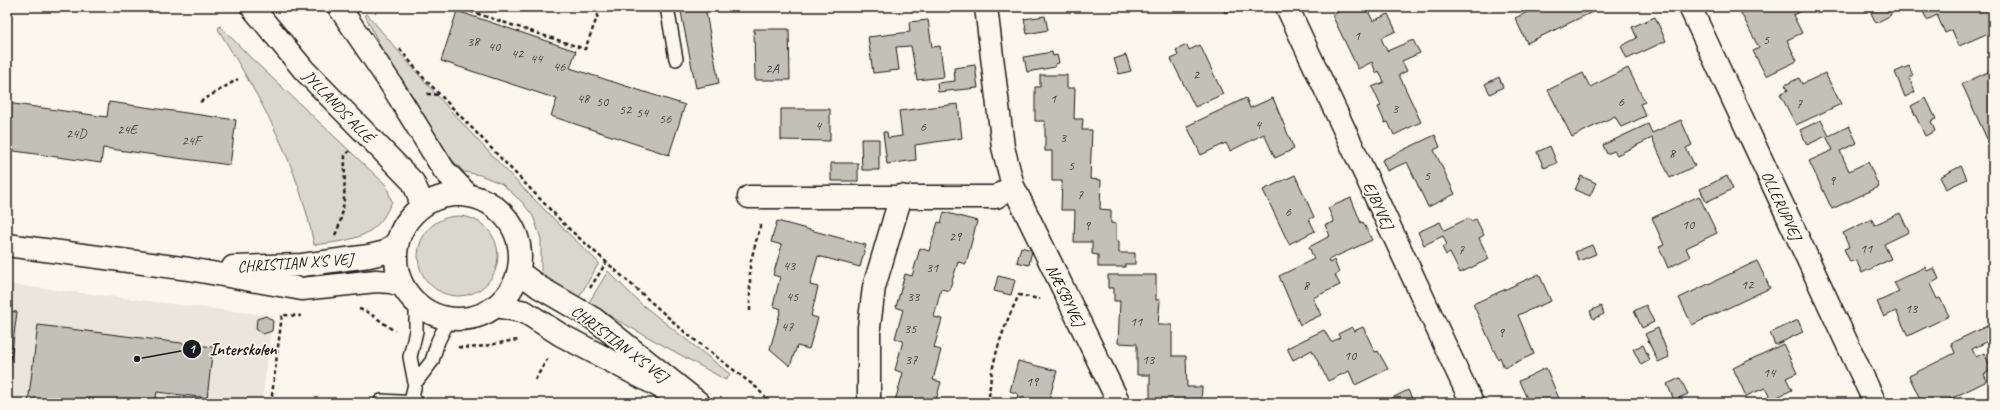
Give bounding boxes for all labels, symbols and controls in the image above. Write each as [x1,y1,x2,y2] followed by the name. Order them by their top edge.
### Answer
[1354,27,1361,44] house number: 1
[1763,31,1770,48] house number: 5
[467,33,481,50] house number: 38
[488,38,502,55] house number: 40
[511,45,525,62] house number: 42
[530,50,544,67] house number: 44
[553,58,566,75] house number: 46
[765,60,780,77] house number: 2A
[298,65,380,149] street label: JYLLANDS ALLÉ
[1193,66,1201,83] house number: 2
[577,90,591,107] house number: 48
[1050,90,1057,107] house number: 1
[596,93,610,110] house number: 50
[1618,93,1625,110] house number: 6
[1796,95,1803,112] house number: 7
[1392,100,1400,117] house number: 3
[619,101,633,118] house number: 52
[636,104,650,121] house number: 54
[659,110,672,127] house number: 56
[1255,116,1263,133] house number: 4
[815,117,823,134] house number: 4
[920,118,927,135] house number: 6
[117,121,139,138] house number: 24E
[66,125,88,142] house number: 24D
[1060,129,1068,146] house number: 3
[182,132,204,149] house number: 24F
[1669,145,1677,162] house number: 8
[1068,157,1075,174] house number: 5
[1424,167,1431,184] house number: 5
[1756,168,1807,246] street label: OLLERUPVEJ
[1829,172,1837,189] house number: 9
[1359,179,1399,234] street label: EJBYVEJ
[1077,186,1084,203] house number: 7
[1285,203,1292,220] house number: 6
[1682,216,1696,233] house number: 10
[1084,217,1092,234] house number: 9
[949,228,963,245] house number: 29
[1860,240,1873,257] house number: 11
[1458,241,1465,258] house number: 7
[237,249,357,277] street label: CHRISTIAN X'S VEJ
[783,257,797,274] house number: 43
[926,259,939,276] house number: 31
[1042,261,1089,331] street label: NÆSBYVEJ
[1741,276,1755,293] house number: 12
[1303,277,1311,294] house number: 8
[786,288,799,305] house number: 45
[907,288,921,305] house number: 33
[1905,300,1919,317] house number: 13
[567,301,674,388] street label: CHRISTIAN X'S VEJ
[1130,313,1143,330] house number: 11
[781,318,794,335] house number: 47
[904,320,917,337] house number: 35
[1498,324,1506,341] house number: 9
[182,335,285,364] callout: Interskolen
[210,339,278,360] text: Interskolen
[189,341,196,357] text: 1
[1344,347,1358,364] house number: 10
[905,351,918,368] house number: 37
[1142,351,1156,368] house number: 13
[1763,364,1777,381] house number: 14
[1026,373,1040,390] house number: 19

